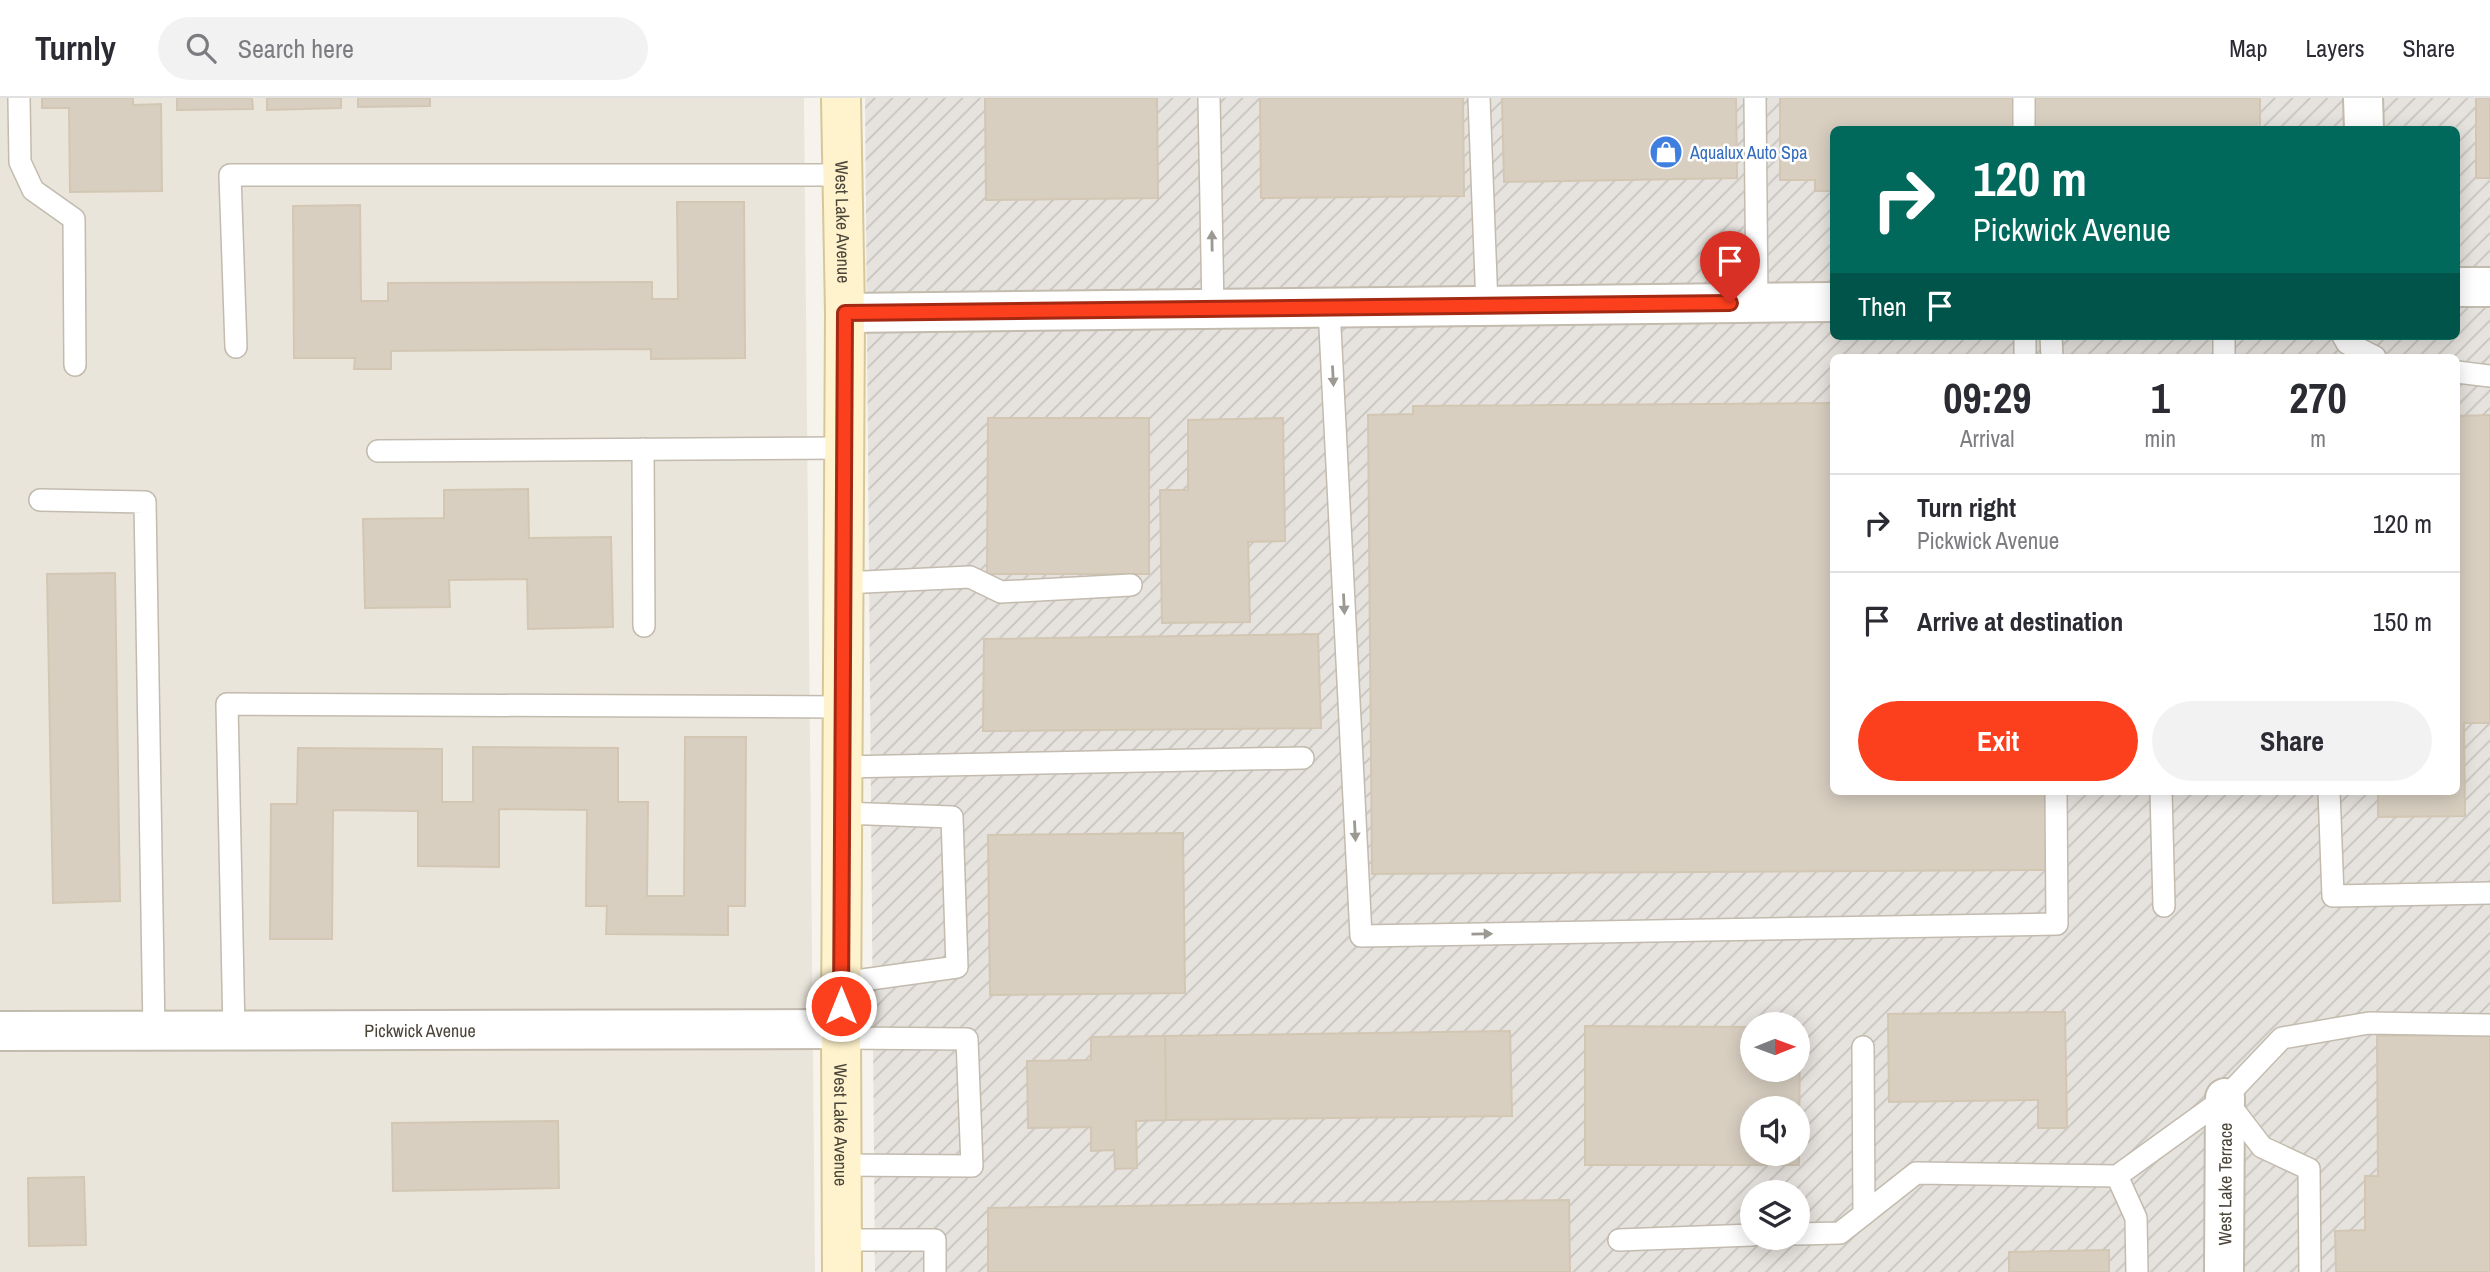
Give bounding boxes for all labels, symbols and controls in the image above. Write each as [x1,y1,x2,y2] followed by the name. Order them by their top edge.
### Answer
[158,17,648,80] search box
[35,26,116,70] text: Turnly
[182,29,220,67] icon: search
[238,31,354,66] text: Search here
[2229,32,2267,64] text: Map
[2305,32,2364,64] text: Layers
[2402,32,2455,64] text: Share
[1647,133,1685,171] shop icon: Aqualux Auto Spa
[1689,140,1807,165] place label: Aqualux Auto Spa
[1973,145,2087,211] text: 120 m
[1858,154,1949,245] icon: right
[830,160,857,284] street label: West Lake Avenue
[1973,208,2171,251] text: Pickwick Avenue
[1206,230,1218,252] one-way arrow
[1700,231,1760,303] pin
[1711,242,1749,280] icon: arrive
[1921,287,1959,325] icon: arrive
[1858,289,1907,324] text: Then
[1327,366,1338,388] one-way arrow
[1943,370,2031,426] text: 09:29
[2151,370,2170,426] text: 1
[2289,370,2347,426] text: 270
[1960,423,2015,454] text: Arrival
[2145,423,2176,454] text: min
[2310,423,2326,454] text: m
[1917,490,2016,525] text: Turn right
[1858,504,1896,542] icon: right
[2373,506,2432,541] text: 120 m
[1917,525,2059,556] text: Pickwick Avenue
[1339,593,1350,615] one-way arrow
[1858,602,1896,640] icon: arrive
[1917,604,2123,639] text: Arrive at destination
[2373,604,2432,639] text: 150 m
[1858,701,2138,781] button: Exit
[2152,701,2432,781] button: Share
[1350,820,1361,842] one-way arrow
[1472,928,1494,940] one-way arrow
[804,969,878,1043] position arrow
[1740,1012,1810,1082] north arrow
[1740,1012,1810,1250] map controls
[364,1017,476,1043] street label: Pickwick Avenue
[829,1064,854,1186] street label: West Lake Avenue
[1740,1096,1810,1166] button: sound
[2212,1123,2237,1245] street label: West Lake Terrace
[1740,1180,1810,1250] button: layers

